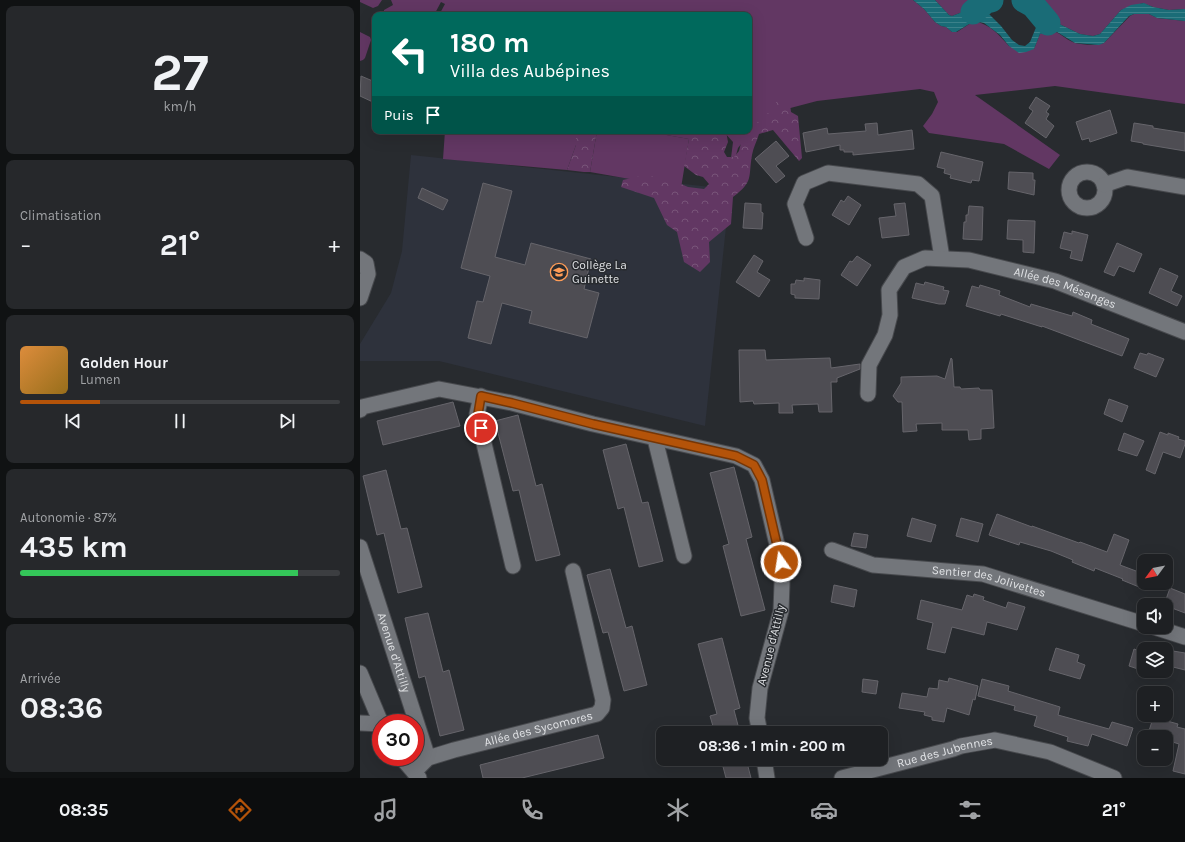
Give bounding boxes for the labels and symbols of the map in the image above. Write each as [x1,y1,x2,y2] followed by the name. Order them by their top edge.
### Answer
[572,258,627,286] place label: Collège La Guinette
[549,262,569,282] school or university icon: Collège La Guinette
[1012,264,1118,311] street label: Allée des Mésanges
[464,411,498,445] pin
[760,541,802,583] position arrow
[1137,554,1173,590] north arrow
[931,563,1047,600] street label: Sentier des Jolivettes
[754,603,788,687] street label: Avenue d'Attilly
[375,611,414,695] street label: Avenue d'Attilly
[483,708,594,749] street label: Allée des Sycomores
[372,714,424,766] speed limit sign: 30
[895,734,994,770] street label: Rue des Jubennes

